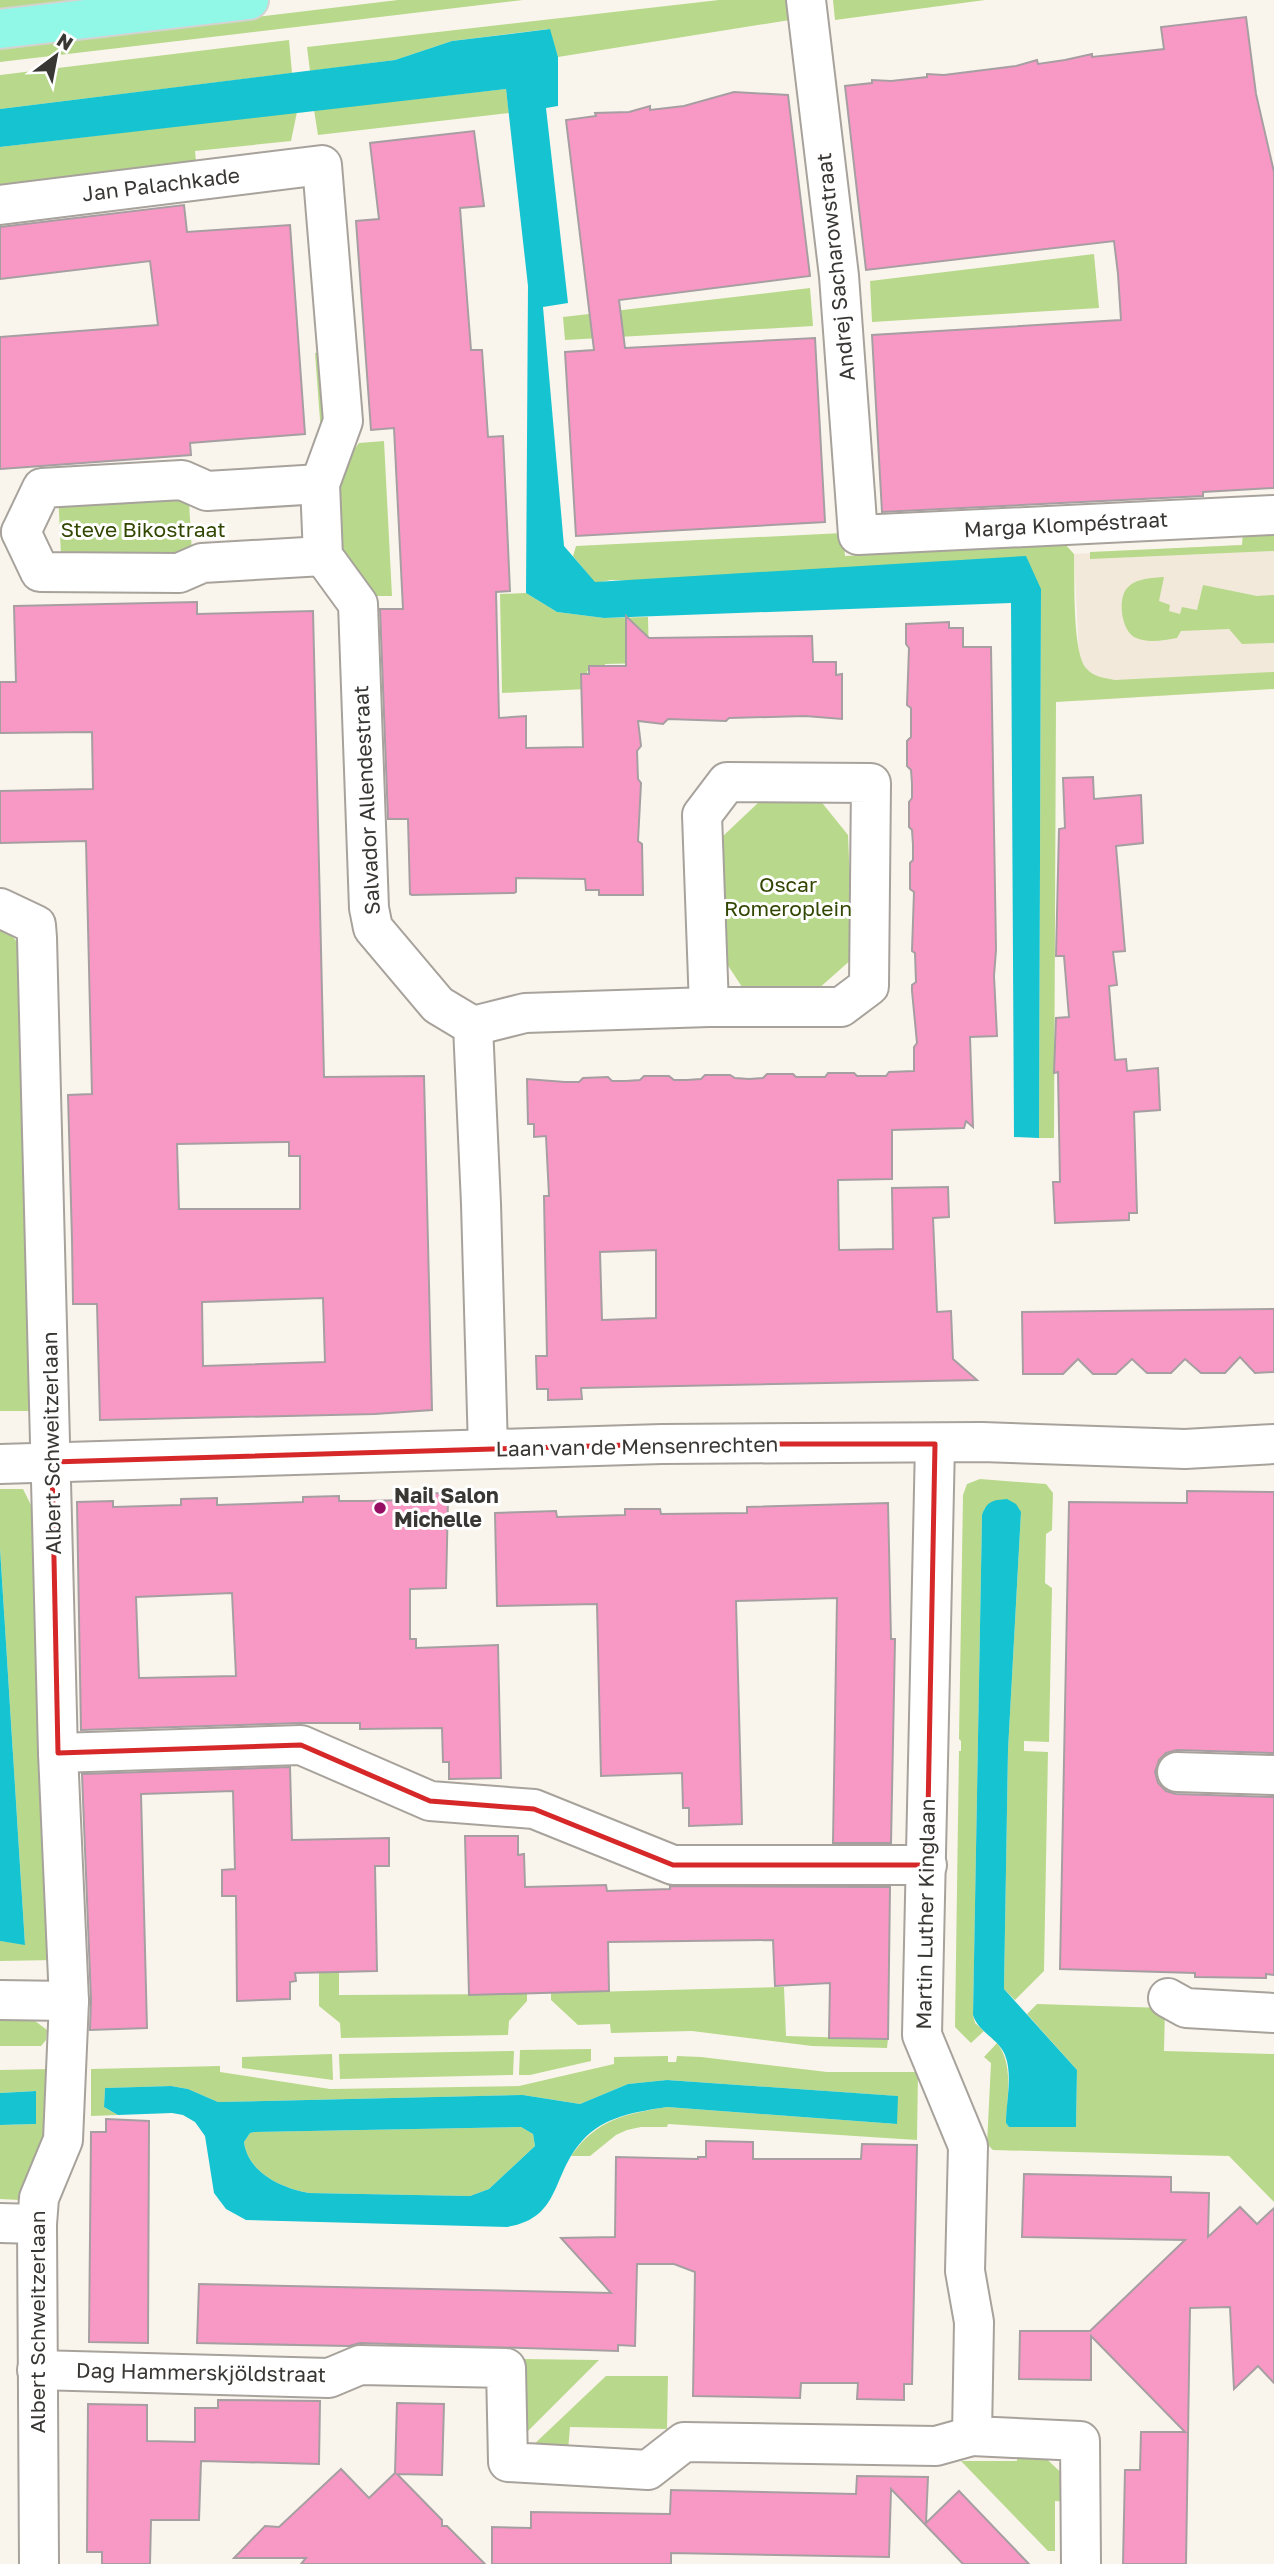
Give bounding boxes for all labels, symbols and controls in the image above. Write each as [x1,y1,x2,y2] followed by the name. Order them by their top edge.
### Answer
[21,21,91,91] north arrow
[53,28,77,55] text: N
[810,152,860,382] street label: Andrej Sacharowstraat
[81,161,241,207] street label: Jan Palachkade
[963,506,1169,542] street label: Marga Klompéstraat
[60,516,226,542] park label: Steve Bikostraat
[347,684,385,916] street label: Salvador Allendestraat
[724,871,852,921] park label: Oscar Romeroplein
[36,1331,66,1555] street label: Albert Schweitzerlaan
[495,1431,779,1461] street label: Laan van de Mensenrechten
[394,1482,499,1532] place label: Nail Salon Michelle
[372,1500,388,1516] marker: Nail Salon Michelle
[910,1798,940,2030] street label: Martin Luther Kinglaan
[24,2210,50,2434] street label: Albert Schweitzerlaan
[76,2357,326,2387] street label: Dag Hammerskjöldstraat

